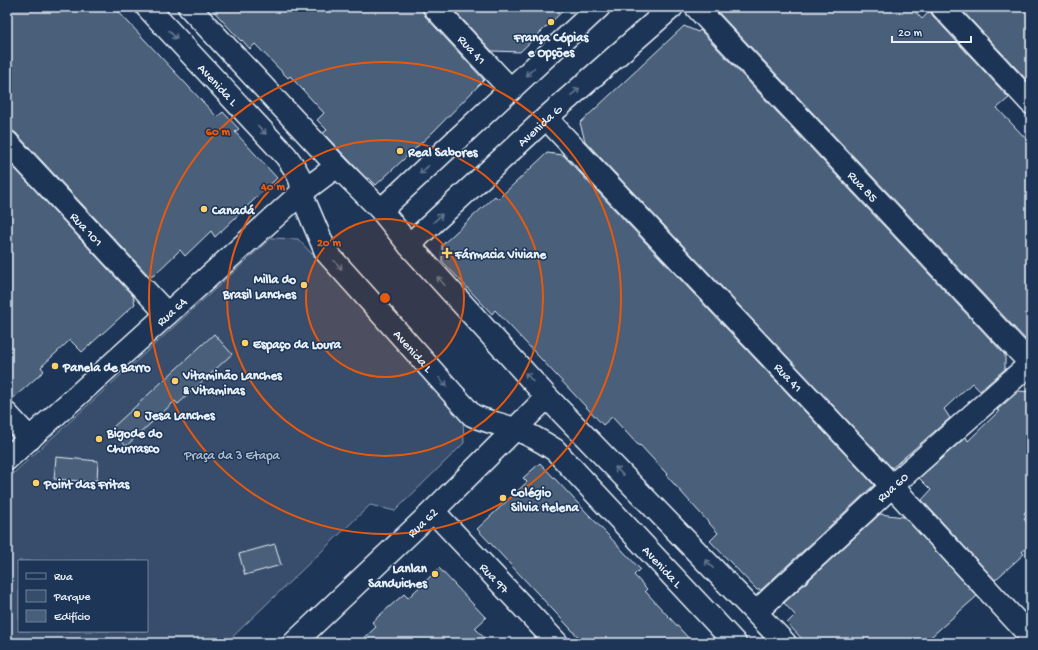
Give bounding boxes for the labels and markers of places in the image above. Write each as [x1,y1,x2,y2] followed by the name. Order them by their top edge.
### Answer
[546,17,556,27] marker: França Cópias e Opções
[513,31,589,62] place label: França Cópias e Opções
[395,146,405,156] marker: Real Sabores
[407,146,479,161] place label: Real Sabores
[199,204,209,214] marker: Canadá
[211,204,255,219] place label: Canadá
[442,248,452,258] marker: Fármacia Viviane
[454,248,547,263] place label: Fármacia Viviane
[222,273,297,303] place label: Milla do Brasil Lanches
[299,280,309,290] marker: Milla do Brasil Lanches
[378,291,392,305] centre of rings
[240,338,250,348] marker: Espaço da Loura
[253,338,342,354] place label: Espaço da Loura
[50,361,60,371] marker: Panela de Barro
[62,361,151,376] place label: Panela de Barro
[182,369,283,399] place label: Vitaminão Lanches & Vitaminas
[170,376,180,386] marker: Vitaminão Lanches & Vitaminas
[132,409,142,419] marker: Jesa Lanches
[144,409,216,424] place label: Jesa Lanches
[106,427,163,457] place label: Bigode do Churrasco
[94,434,104,444] marker: Bigode do Churrasco
[31,478,41,488] marker: Point das Fritas
[43,478,131,493] place label: Point das Fritas
[510,486,579,516] place label: Colégio Silvia Helena
[498,493,508,503] marker: Colégio Silvia Helena
[368,562,428,592] place label: Lanlan Sanduiches
[430,569,440,579] marker: Lanlan Sanduiches

